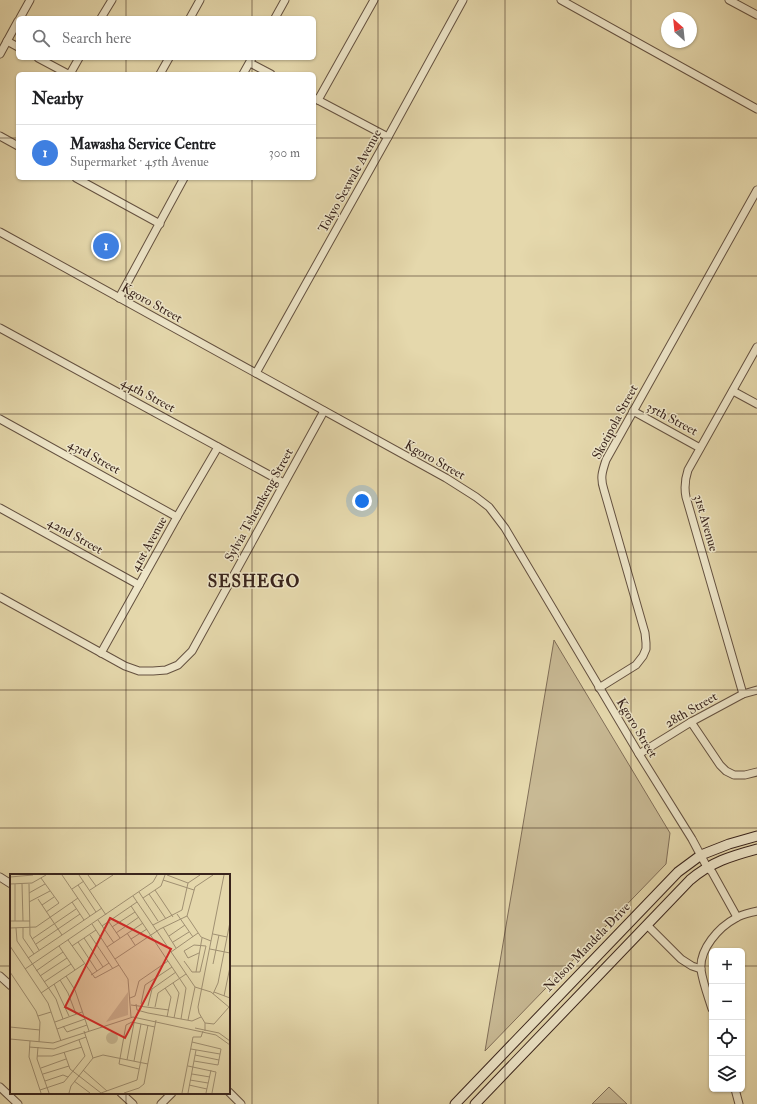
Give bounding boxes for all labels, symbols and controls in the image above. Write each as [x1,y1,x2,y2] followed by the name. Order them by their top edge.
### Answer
[661,12,697,48] north arrow
[16,16,316,60] search box
[30,27,52,49] icon: search
[62,29,131,48] text: Search here
[32,88,83,109] text: Nearby
[315,126,386,236] street label: Tokyo Sexwale Avenue
[70,135,216,154] text: Mawasha Service Centre
[43,145,47,161] text: 1
[269,145,300,161] text: 300 m
[70,154,209,170] text: Supermarket · 45th Avenue
[93,231,119,261] pin: 1
[119,280,185,326] street label: Kgoro Street
[118,374,178,416] street label: 44th Street
[589,382,642,463] street label: Skotipola Street
[644,399,700,439] street label: 35th Street
[65,436,123,478] street label: 43rd Street
[402,437,468,483] street label: Kgoro Street
[221,446,298,565] street label: Sylvia Tshemkeng Street
[352,491,372,511] your location
[690,493,722,554] street label: 31st Avenue
[127,513,171,574] street label: 41st Avenue
[45,514,105,558] street label: 42nd Street
[208,571,300,592] district label: SESHEGO
[662,689,720,731] street label: 28th Street
[613,695,661,761] street label: Kgoro Street
[10,874,230,1094] inset map
[540,899,634,995] street label: Nelson Mandela Drive
[709,948,745,1092] map controls
[709,948,745,984] button: +
[709,984,745,1020] button: −
[709,1020,745,1056] button: locate
[709,1056,745,1092] button: layers

